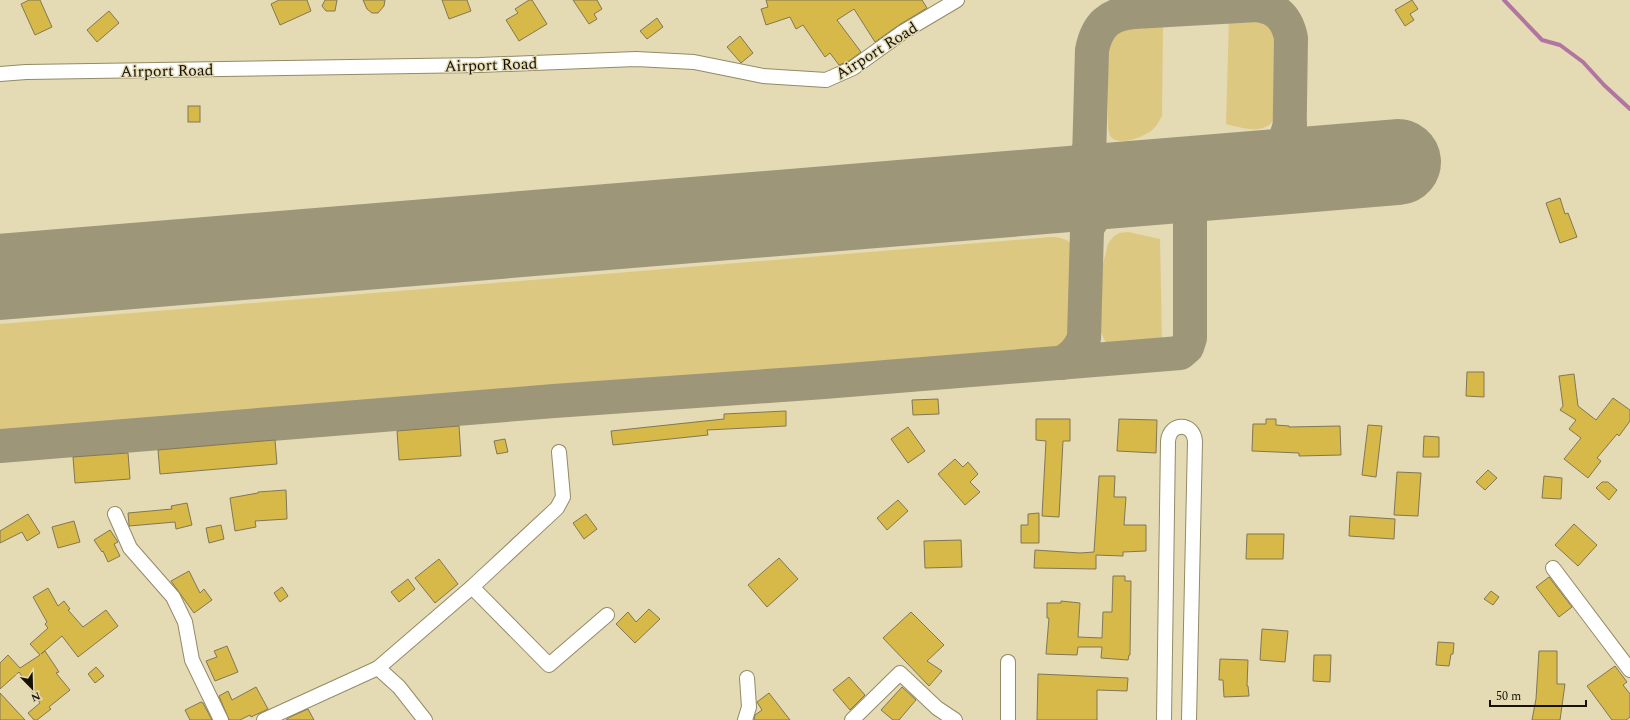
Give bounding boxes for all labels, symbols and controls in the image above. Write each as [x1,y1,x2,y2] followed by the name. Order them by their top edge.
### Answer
[831,16,922,86] street label: Airport Road
[444,51,538,79] street label: Airport Road
[120,58,214,84] street label: Airport Road
[12,668,52,708] north arrow
[1490,682,1586,708] scale bar
[28,687,43,706] text: N
[1496,687,1521,706] text: 50 m

